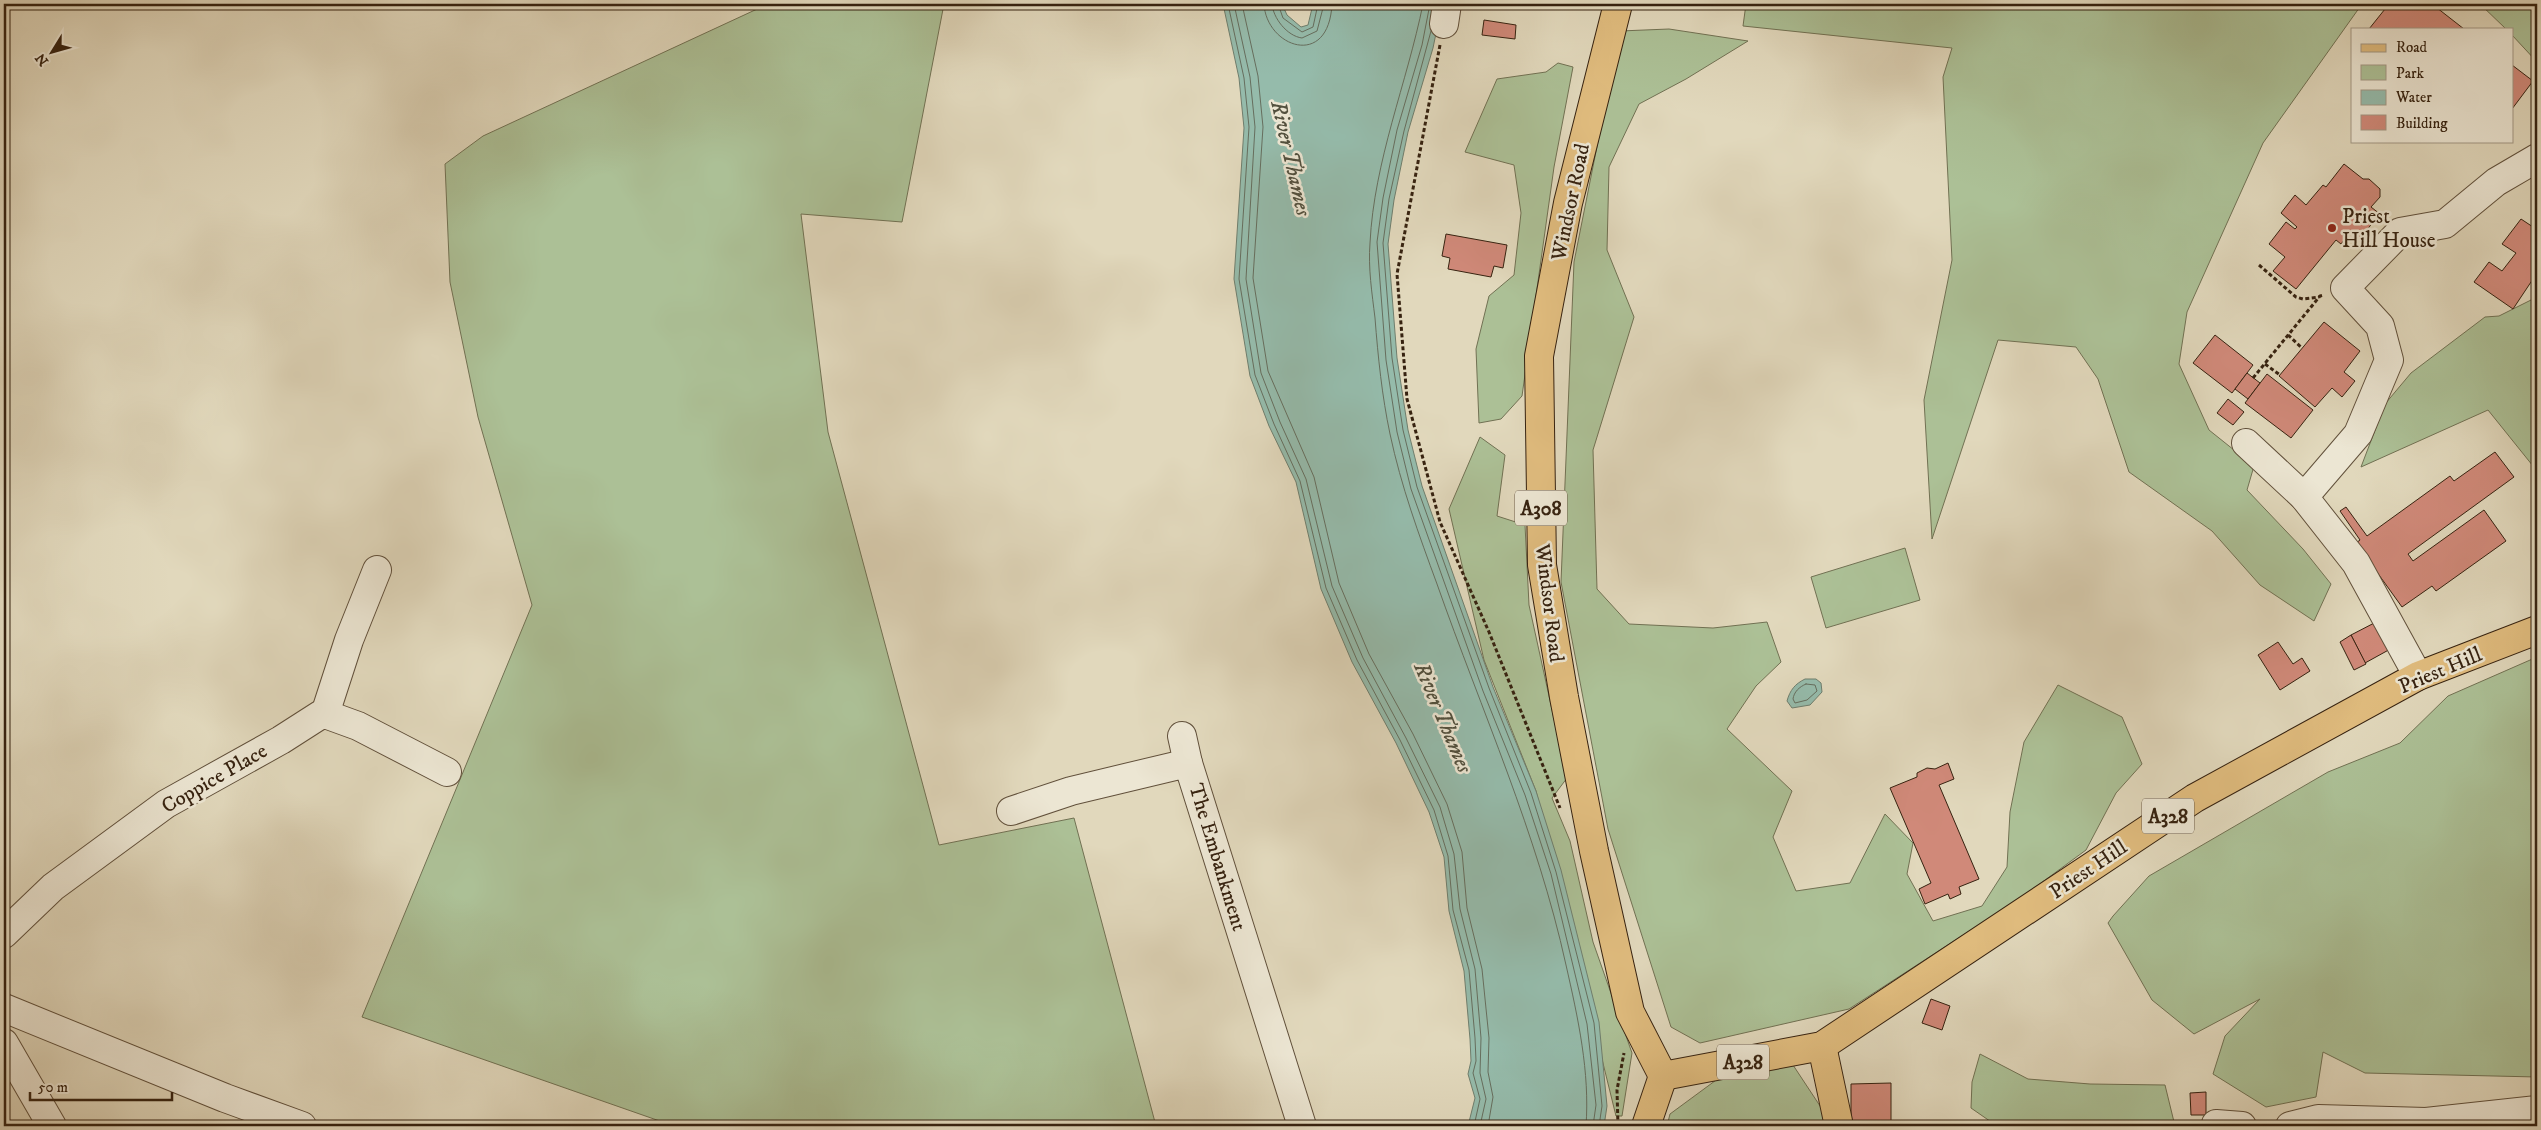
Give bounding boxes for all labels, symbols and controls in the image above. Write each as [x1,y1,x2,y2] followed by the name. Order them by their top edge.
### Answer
[28,28,78,78] north arrow
[2351,28,2514,142] legend
[2396,38,2428,57] text: Road
[31,49,53,69] text: N
[2396,64,2425,83] text: Park
[2395,88,2432,107] text: Water
[1264,97,1317,220] water label: River Thames
[2396,114,2448,133] text: Building
[1546,141,1596,264] street label: Windsor Road
[2342,204,2436,254] place label: Priest Hill House
[2326,222,2338,234] marker: Priest Hill House
[1515,490,1567,526] road number: A308
[1529,541,1569,664] street label: Windsor Road
[2395,641,2487,700] street label: Priest Hill
[1407,657,1479,778] water label: River Thames
[157,738,272,820] street label: Coppice Place
[1182,780,1252,934] street label: The Embankment
[2142,798,2194,834] road number: A328
[2045,834,2133,905] street label: Priest Hill
[1717,1044,1769,1080] road number: A328
[30,1070,172,1102] scale bar
[38,1078,68,1097] text: 50 m

